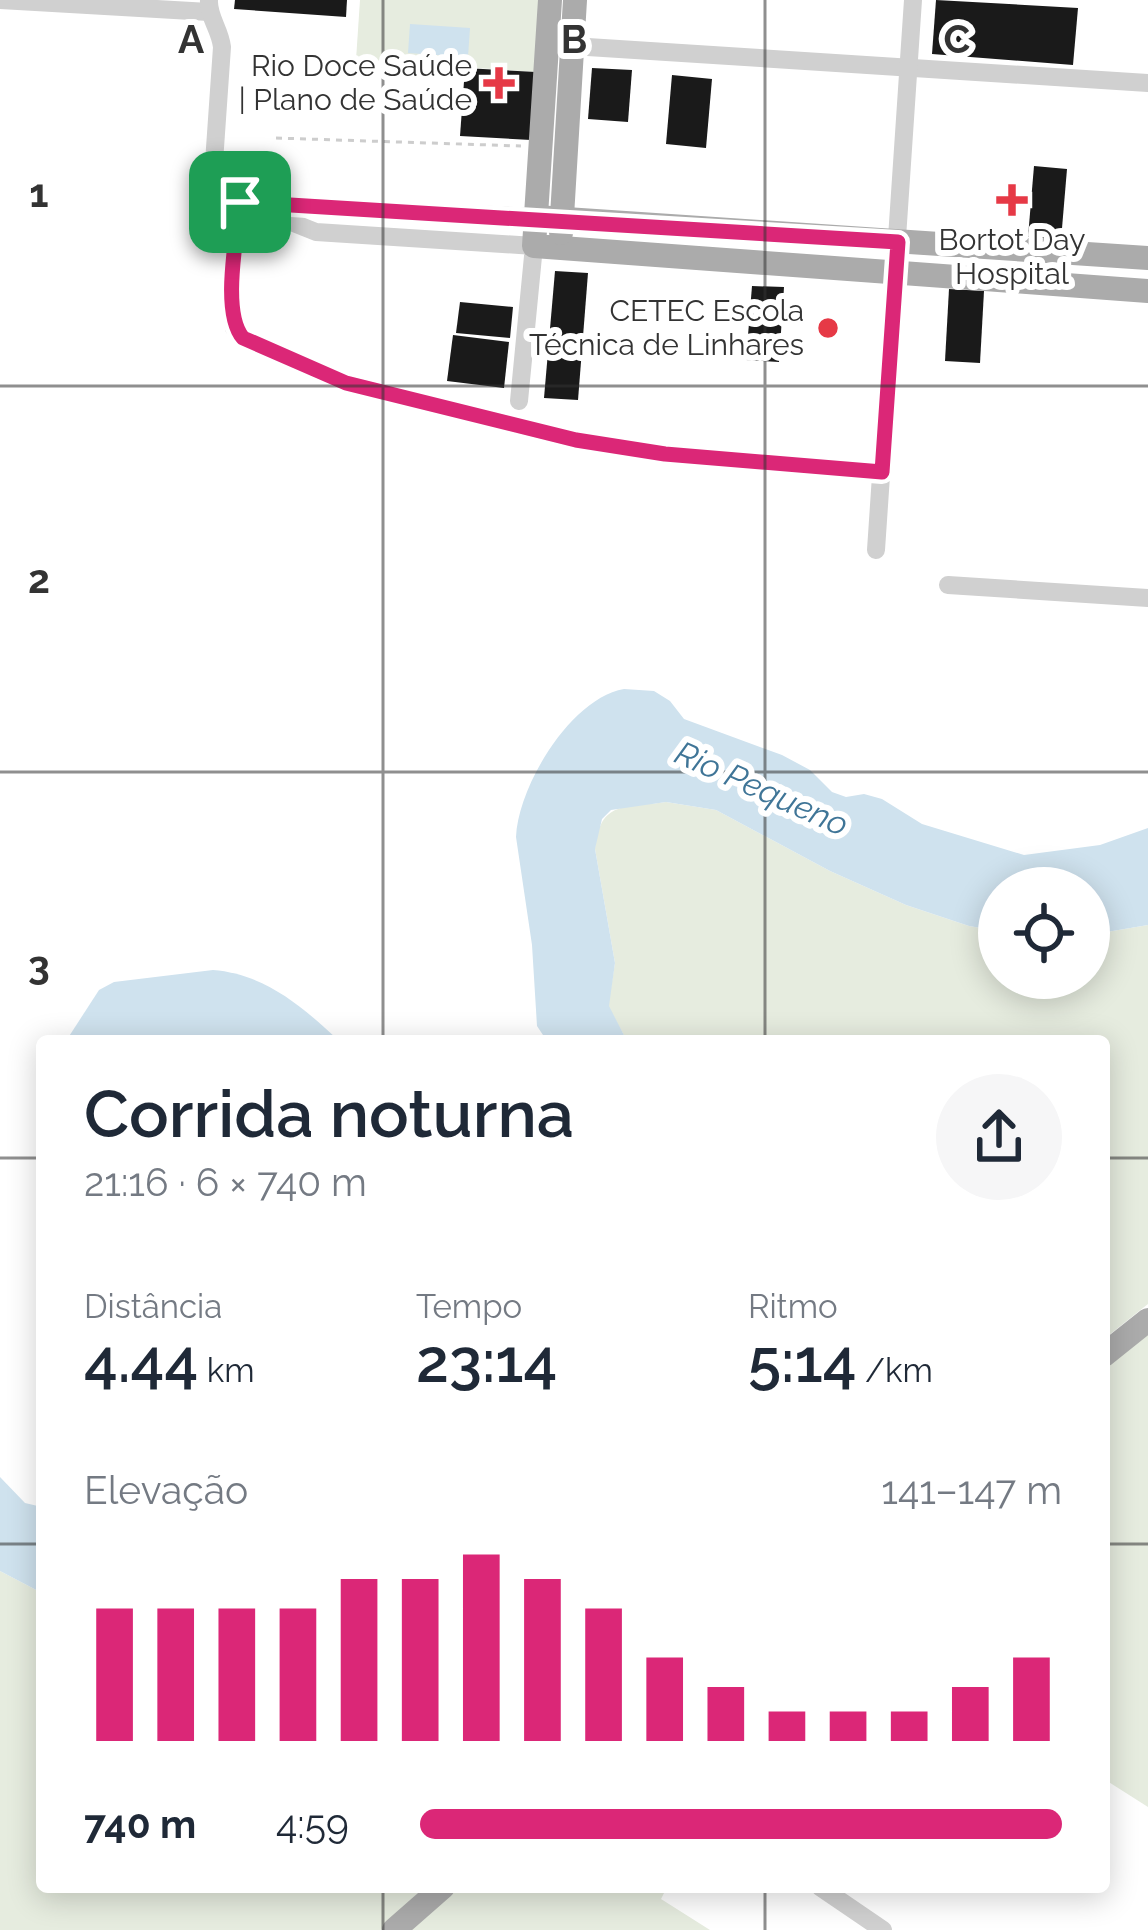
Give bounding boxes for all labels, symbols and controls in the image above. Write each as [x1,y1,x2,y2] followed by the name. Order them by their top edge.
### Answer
[178,16,205,62] text: A
[561,16,587,62] text: B
[944,16,971,62] text: C
[239,48,472,117] place label: Rio Doce Saúde | Plano de Saúde
[483,67,515,99] marker: Rio Doce Saúde | Plano de Saúde
[189,151,291,253] pin
[207,169,273,235] icon: arrive
[29,170,49,216] text: 1
[996,184,1028,216] marker: Bortot Day Hospital
[939,222,1085,291] place label: Bortot Day Hospital
[529,293,804,362] place label: CETEC Escola Técnica de Linhares
[815,315,841,341] marker: CETEC Escola Técnica de Linhares
[28,556,50,602] text: 2
[669,733,854,844] water label: Rio Pequeno
[978,867,1110,999] map controls
[978,867,1110,999] button: locate
[28,942,50,988] text: 3
[936,1074,1062,1200] button: share
[84,1075,574,1152] text: Corrida noturna
[84,1159,367,1205] text: 21:16 · 6 × 740 m
[84,1287,222,1326] text: Distância
[416,1287,522,1326] text: Tempo
[748,1287,838,1326] text: Ritmo
[84,1326,198,1396] text: 4.44
[416,1326,557,1396] text: 23:14
[748,1326,857,1396] text: 5:14
[198,1351,255,1390] text: km
[857,1351,933,1390] text: /km
[84,1467,248,1513] text: Elevação
[881,1467,1062,1513] text: 141–147 m
[84,1801,196,1847] text: 740 m
[276,1801,349,1847] text: 4:59

